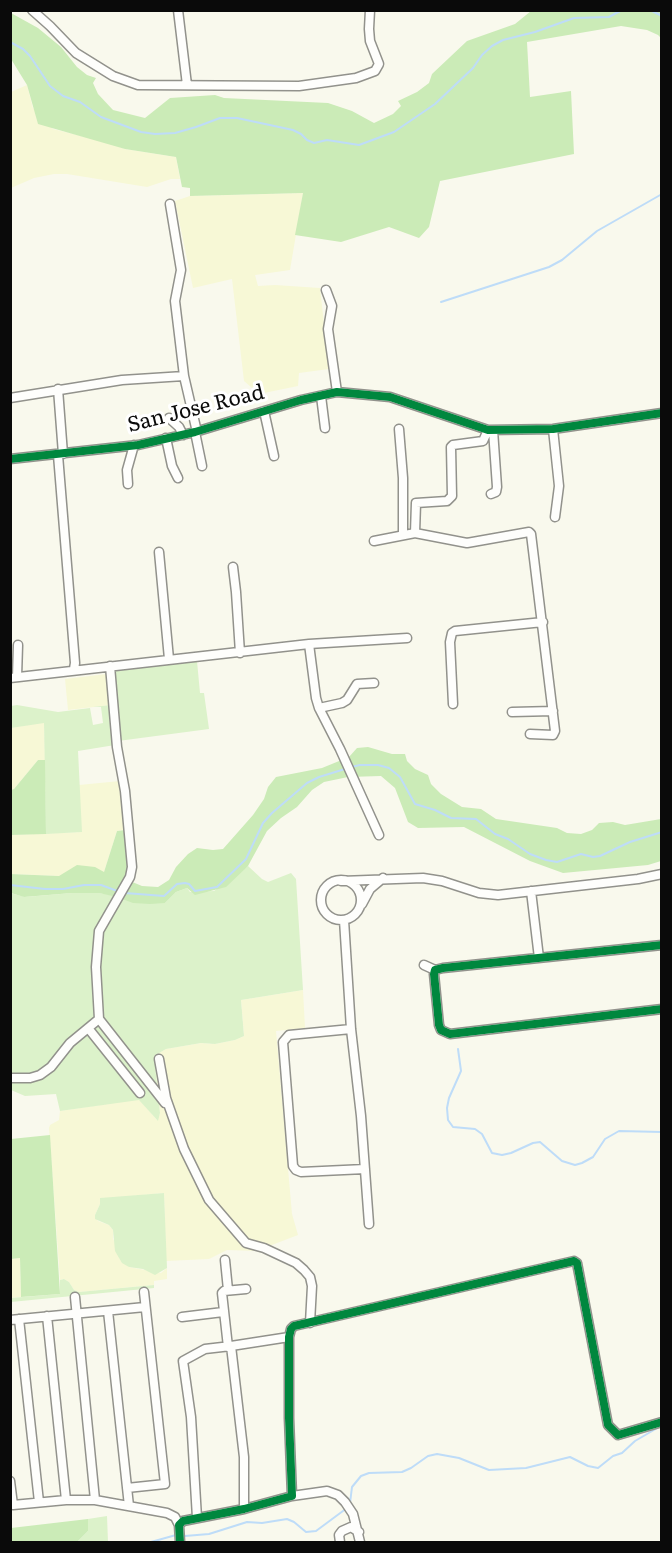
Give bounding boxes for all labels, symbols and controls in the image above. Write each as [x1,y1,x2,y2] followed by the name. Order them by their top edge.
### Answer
[125,380,267,438] street label: San Jose Road

